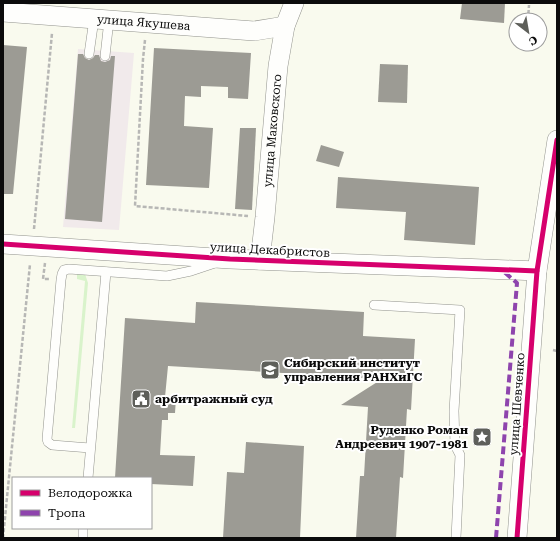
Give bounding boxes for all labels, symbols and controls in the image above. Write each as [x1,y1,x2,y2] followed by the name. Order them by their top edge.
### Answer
[96,12,191,33] street label: улица Якушева
[508,12,548,52] north arrow
[526,33,540,48] text: С
[261,73,284,188] street label: улица Маковского
[210,240,331,260] street label: улица Декабристов
[506,352,528,456] street label: улица Шевченко
[284,356,423,384] place label: Сибирский институт управления РАНХиГС
[259,359,281,381] school or university icon: Сибирский институт управления РАНХиГС
[130,388,152,410] public building icon: арбитражный суд
[155,392,273,406] place label: арбитражный суд
[335,423,468,451] place label: Руденко Роман Андреевич 1907-1981
[471,426,493,448] place icon: Руденко Роман Андреевич 1907-1981
[12,477,152,529] legend
[48,486,133,500] text: Велодорожка
[48,506,86,520] text: Тропа

